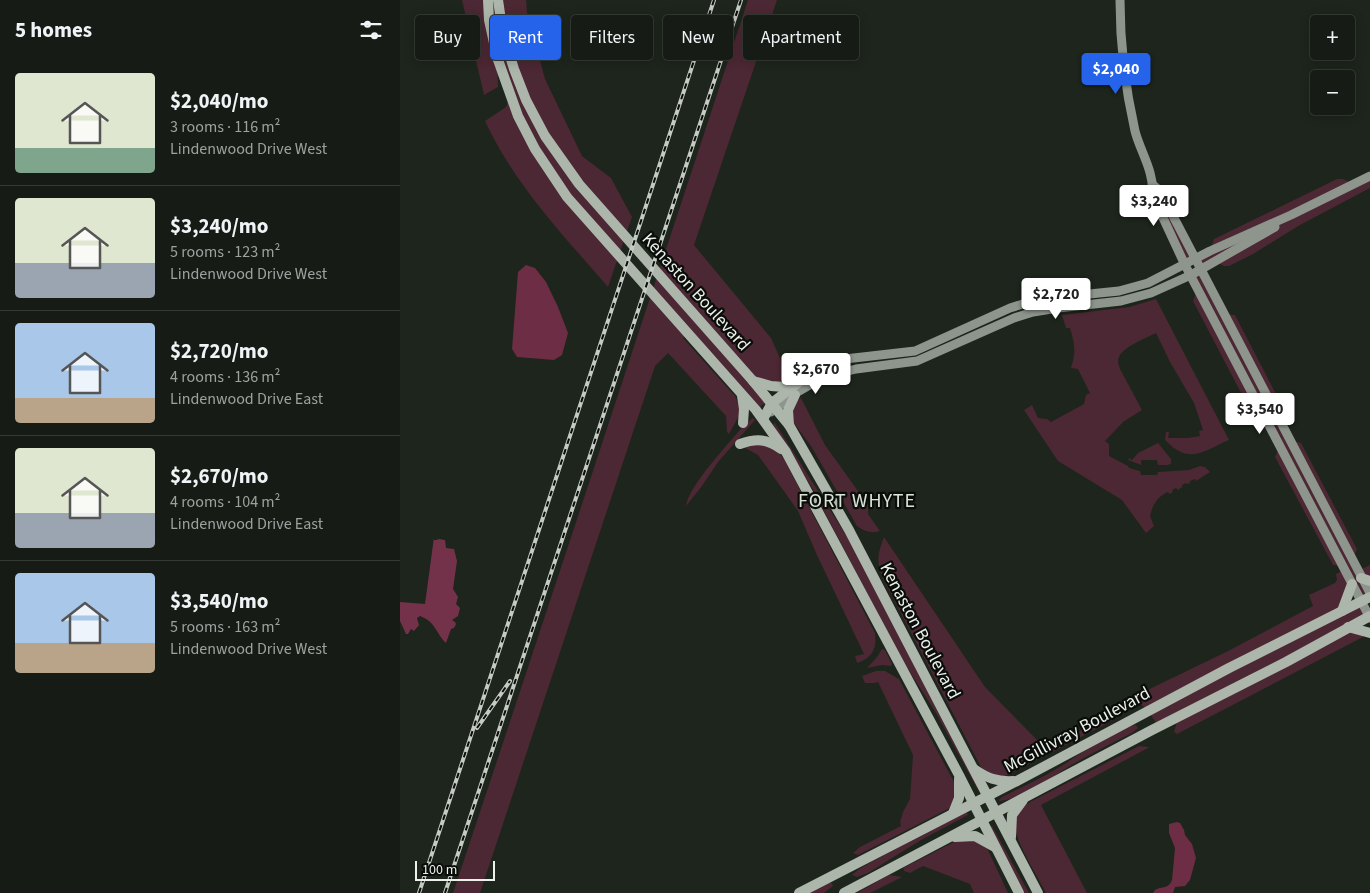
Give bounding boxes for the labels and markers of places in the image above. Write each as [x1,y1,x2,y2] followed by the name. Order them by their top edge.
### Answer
[1075,52,1157,95] pin: $2,040
[1113,184,1195,227] pin: $3,240
[1015,278,1097,320] pin: $2,720
[775,352,857,395] pin: $2,670
[1219,392,1301,435] pin: $3,540

